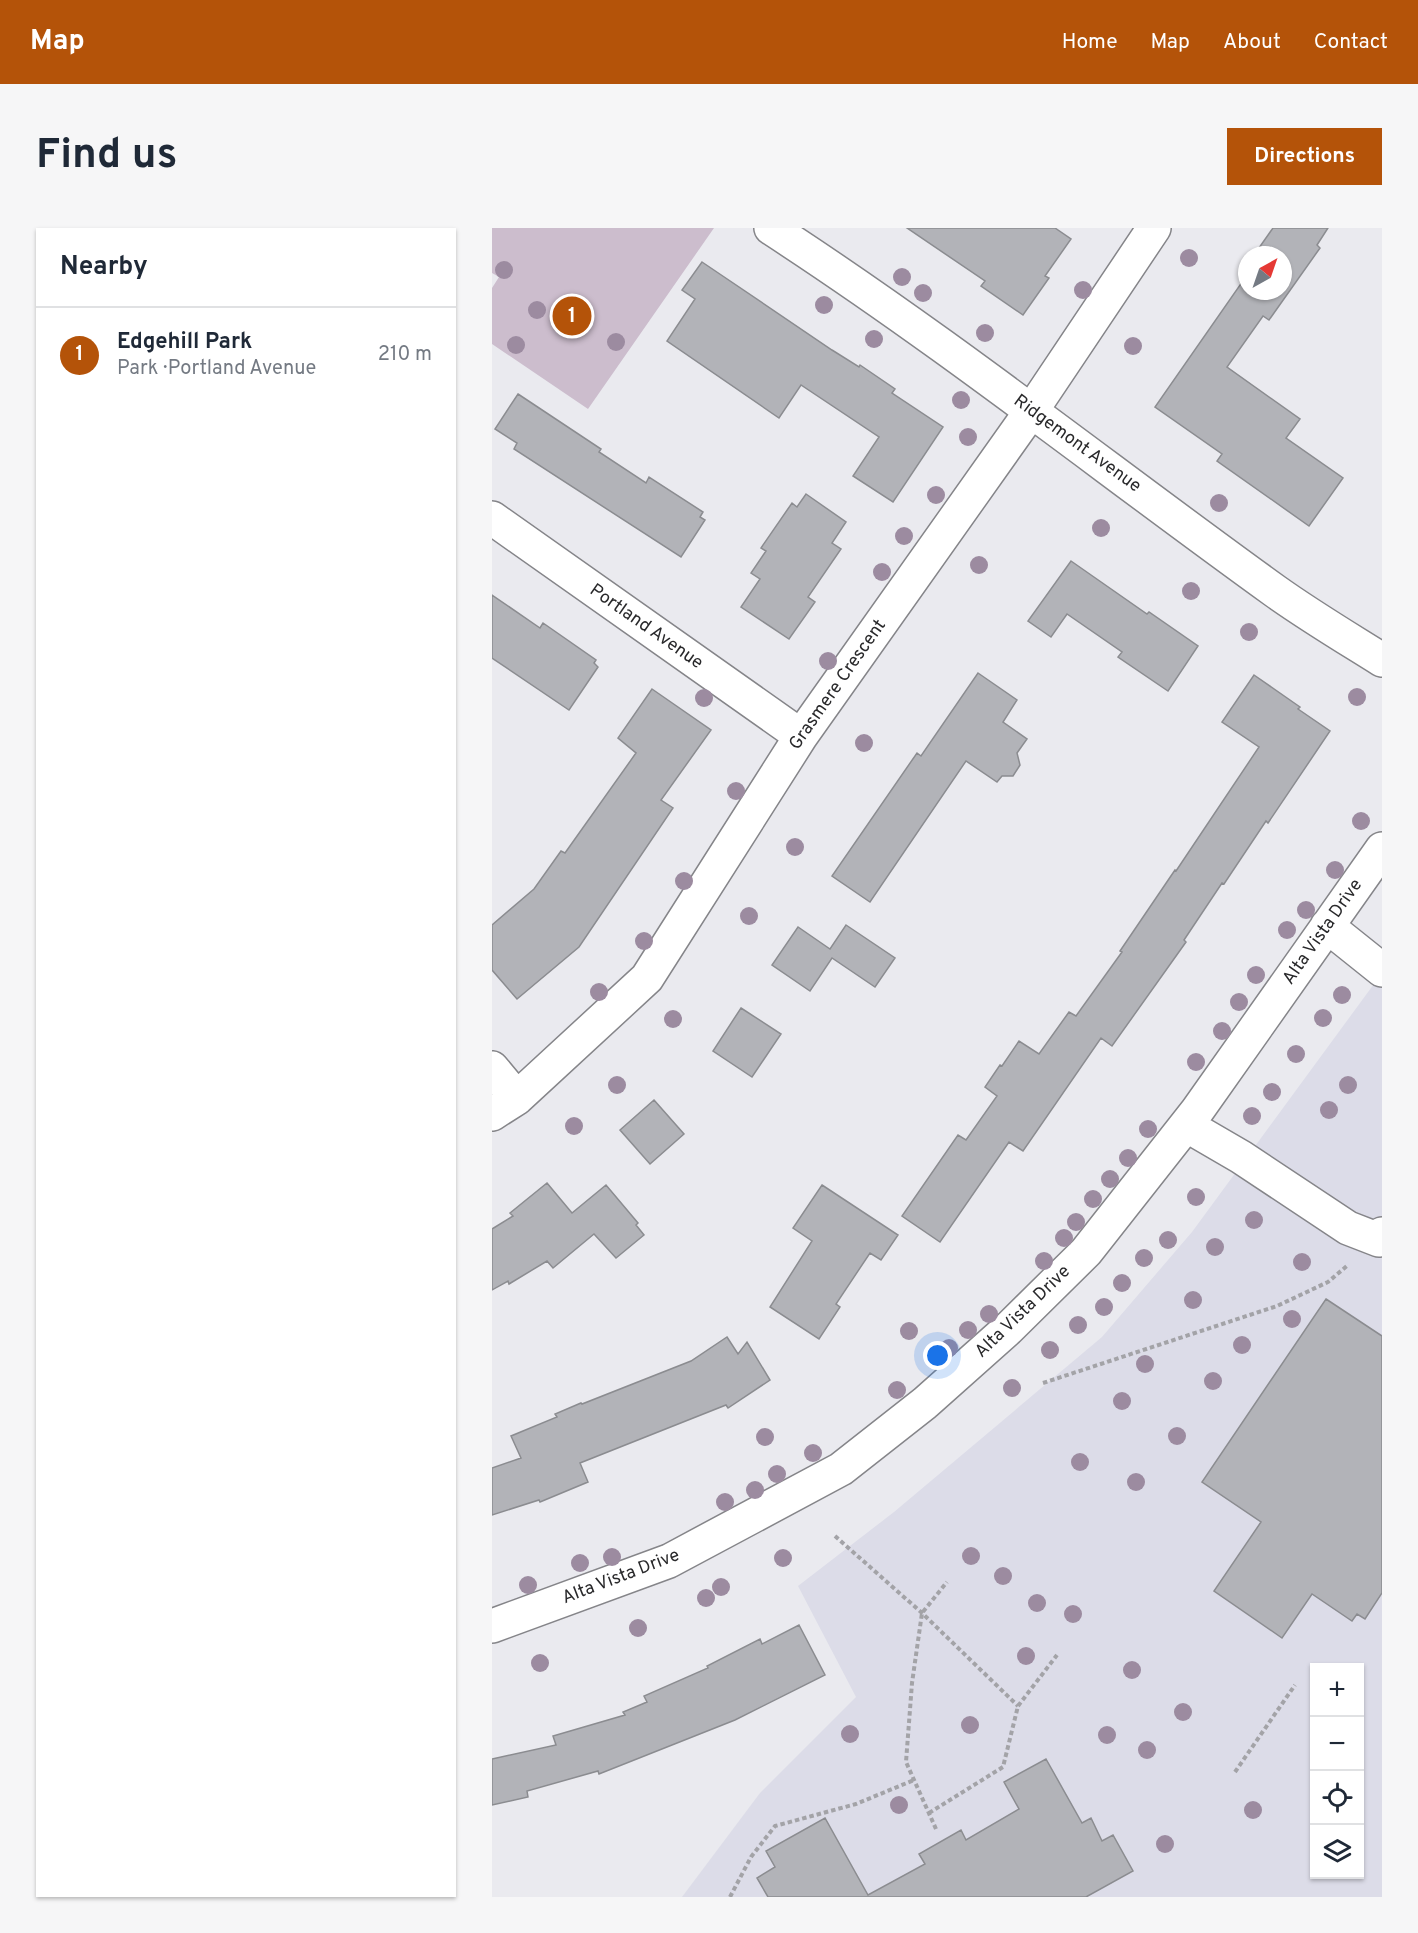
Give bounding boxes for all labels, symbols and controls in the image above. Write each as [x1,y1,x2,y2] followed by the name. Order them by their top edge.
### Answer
[30,24,85,60] text: Map
[1062,29,1118,56] text: Home
[1151,29,1190,56] text: Map
[1223,29,1281,56] text: About
[1314,29,1388,56] text: Contact
[1227,128,1382,185] button: Directions
[36,130,177,183] text: Find us
[1238,246,1292,300] north arrow
[60,251,148,284] text: Nearby
[552,294,592,338] pin: 1
[117,329,252,356] text: Edgehill Park
[76,342,84,368] text: 1
[378,342,432,368] text: 210 m
[117,356,316,382] text: Park · Portland Avenue
[1009,390,1145,498] street label: Ridgemont Avenue
[585,579,707,675] street label: Portland Avenue
[784,615,892,755] street label: Grasmere Crescent
[1278,875,1368,989] street label: Alta Vista Drive
[970,1261,1076,1363] street label: Alta Vista Drive
[923,1341,952,1370] your location
[559,1544,683,1610] street label: Alta Vista Drive
[1310,1663,1364,1879] map controls
[1310,1663,1364,1717] button: +
[1310,1717,1364,1771] button: −
[1310,1771,1364,1825] button: locate
[1310,1825,1364,1879] button: layers

